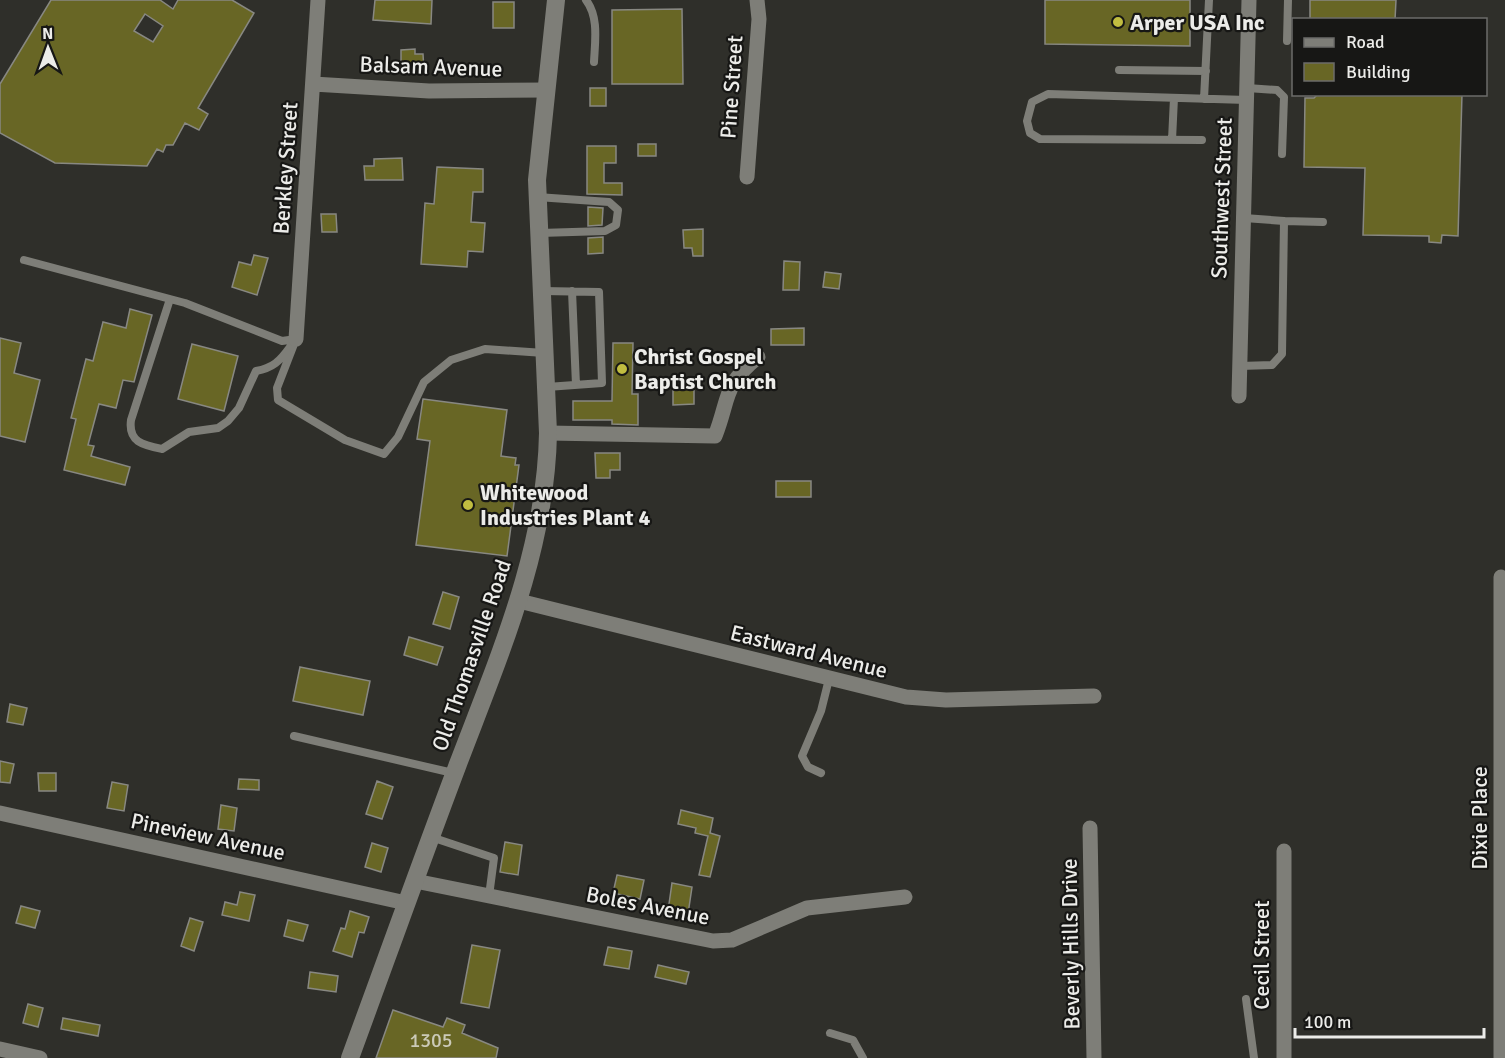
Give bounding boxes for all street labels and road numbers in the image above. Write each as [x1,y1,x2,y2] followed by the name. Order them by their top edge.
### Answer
[714,34,749,140] street label: Pine Street
[359,51,503,82] street label: Balsam Avenue
[267,101,304,235] street label: Berkley Street
[1205,117,1238,279] street label: Southwest Street
[426,556,517,755] street label: Old Thomasville Road
[728,619,890,684] street label: Eastward Avenue
[1466,766,1493,870] street label: Dixie Place
[128,807,288,866] street label: Pineview Avenue
[1056,858,1085,1030] street label: Beverly Hills Drive
[584,880,712,931] street label: Boles Avenue
[1248,900,1275,1010] street label: Cecil Street

